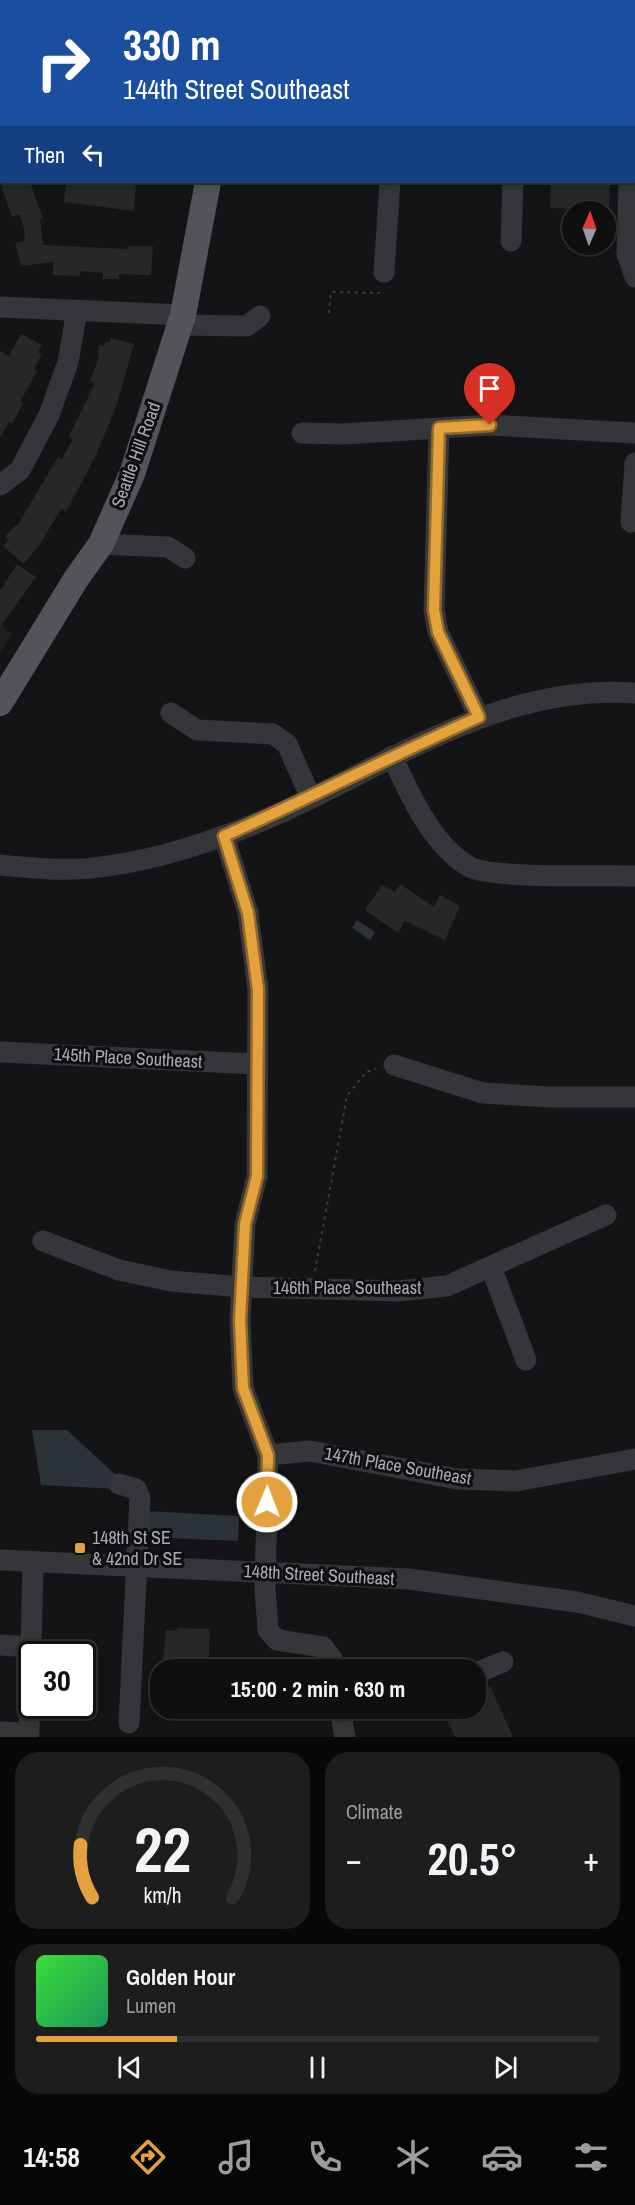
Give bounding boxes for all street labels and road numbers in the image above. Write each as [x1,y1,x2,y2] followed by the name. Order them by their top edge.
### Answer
[105,399,166,511] street label: Seattle Hill Road
[53,1041,203,1074] street label: 145th Place Southeast
[273,1275,421,1300] street label: 146th Place Southeast
[323,1440,473,1491] street label: 147th Place Southeast
[243,1558,395,1591] street label: 148th Street Southeast

